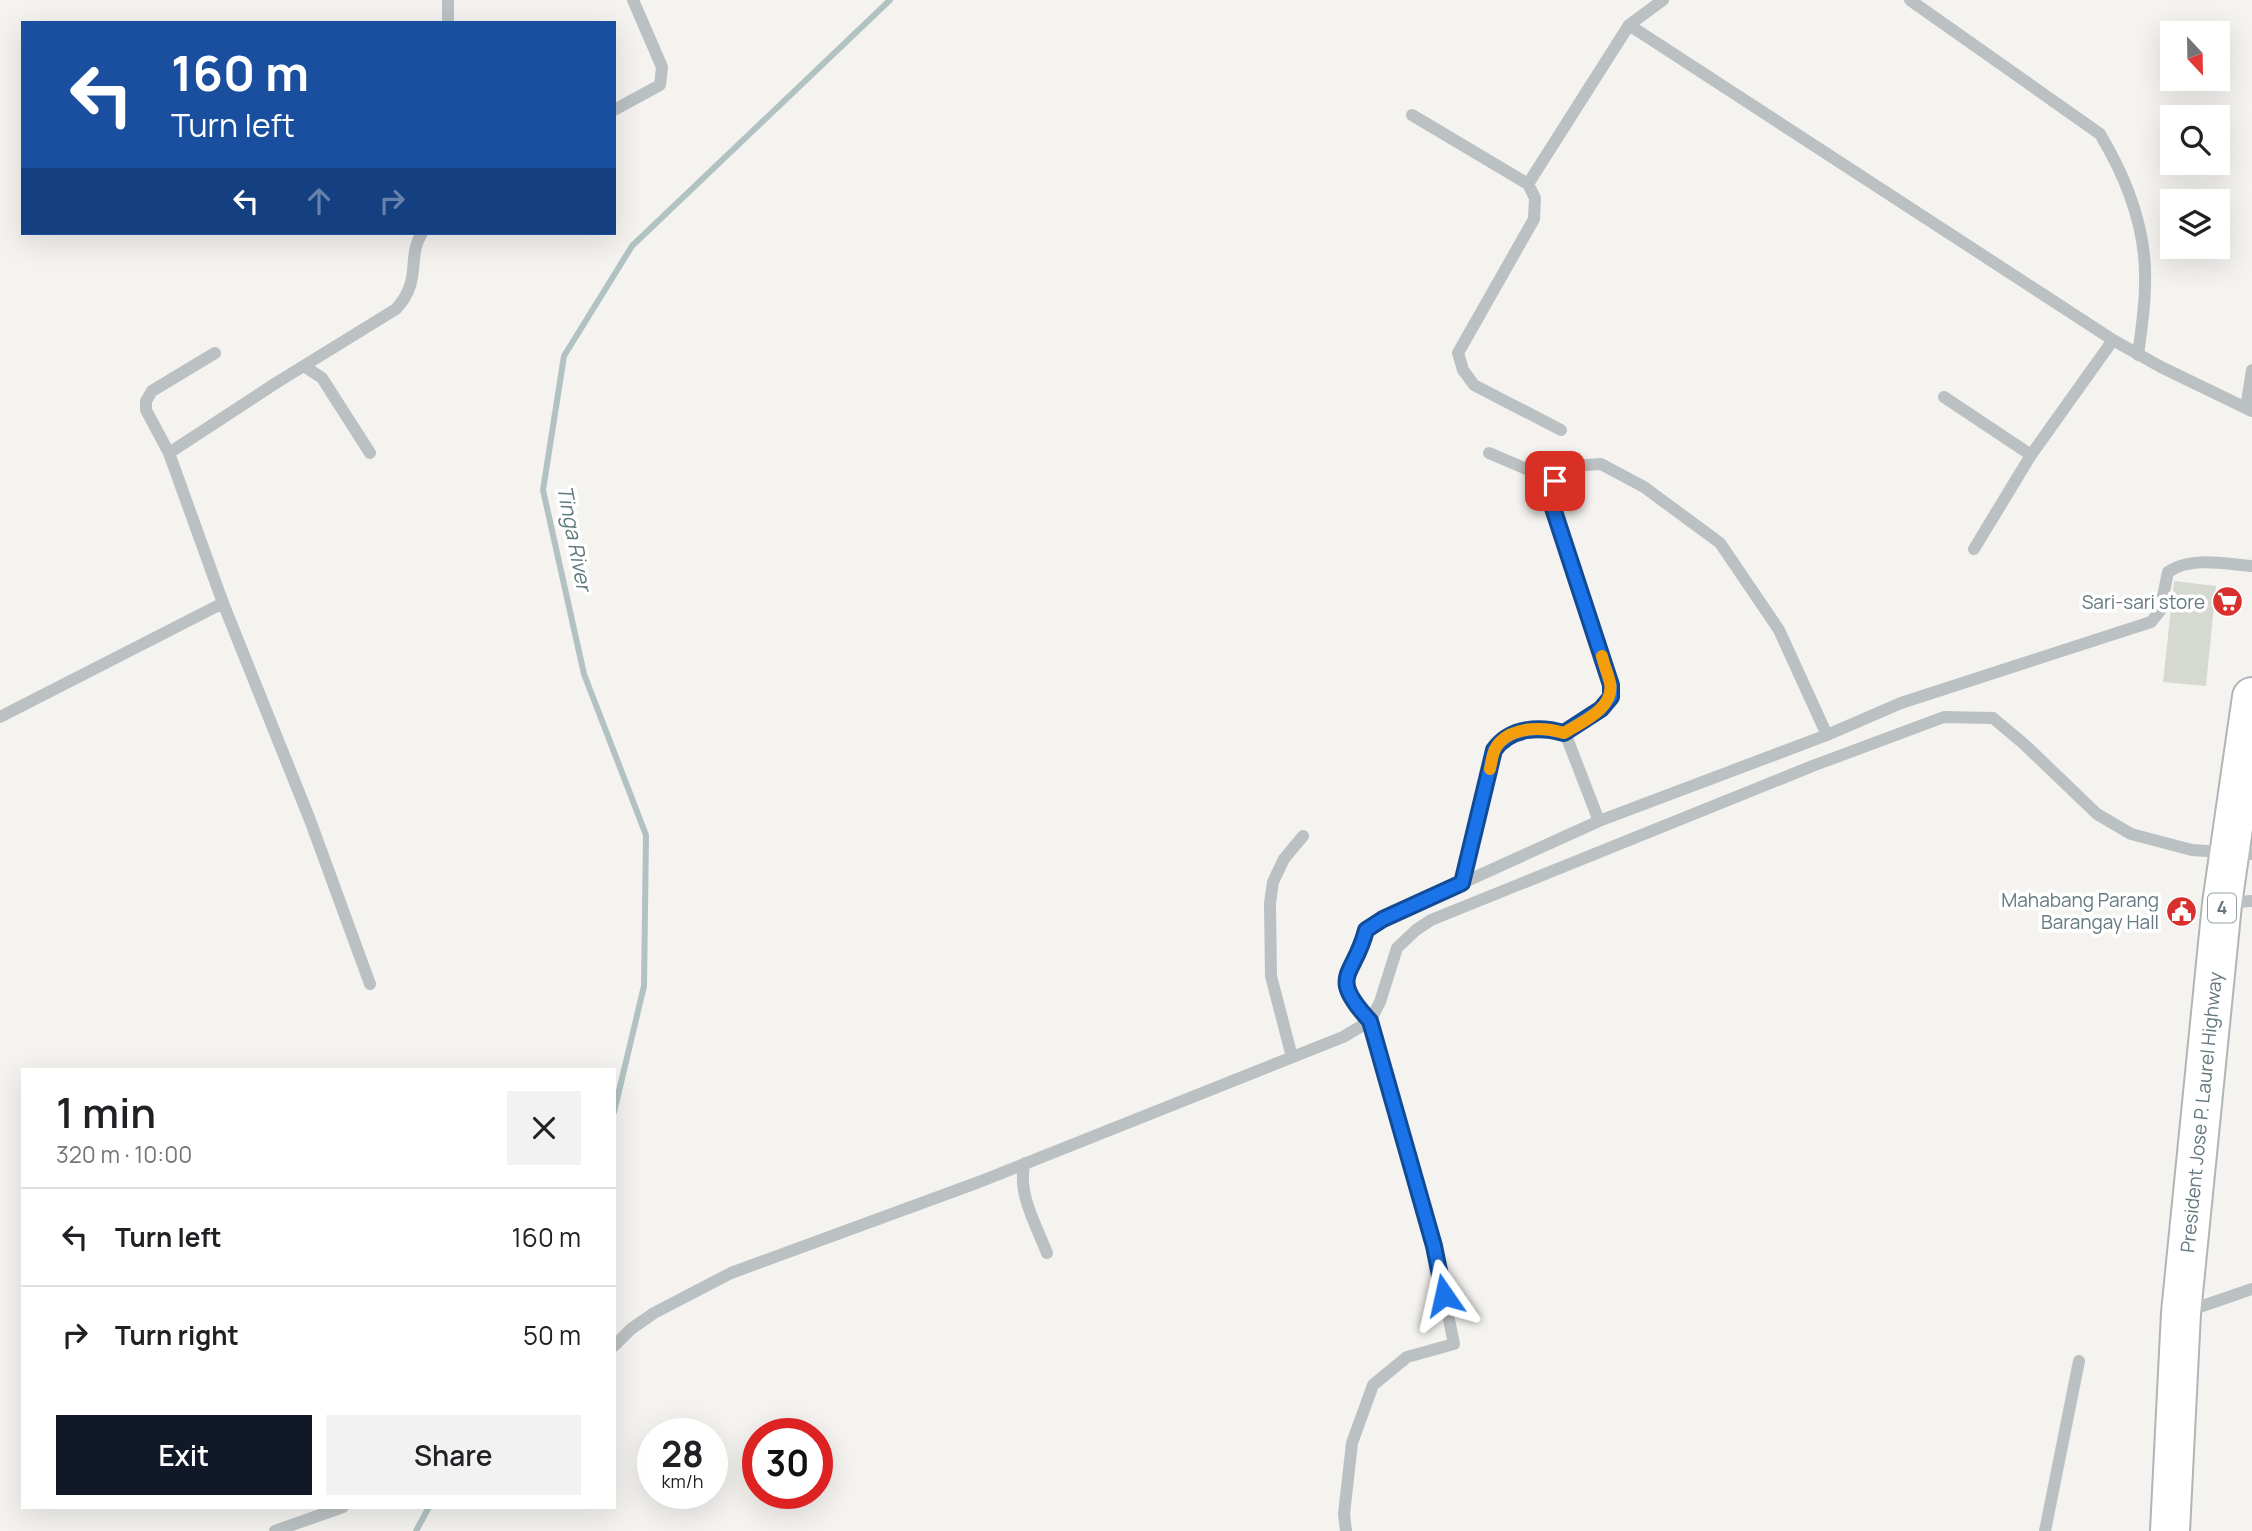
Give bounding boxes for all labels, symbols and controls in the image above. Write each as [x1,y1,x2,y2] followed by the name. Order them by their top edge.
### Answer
[2160,21,2230,91] north arrow
[2160,21,2230,259] map controls
[171,39,309,106] text: 160 m
[56,49,147,140] icon: left
[171,103,295,147] text: Turn left
[2160,105,2230,175] button: search
[227,182,265,220] icon: left
[300,182,338,220] icon: ahead
[373,182,411,220] icon: right
[2160,189,2230,259] button: layers
[1525,451,1585,511] pin
[1536,462,1574,500] icon: arrive
[551,483,599,595] water label: Tinga River
[2211,585,2245,619] supermarket icon: Sari-sari store
[2082,589,2205,615] place label: Sari-sari store
[2001,887,2159,935] place label: Mahabang Parang Barangay Hall
[2165,894,2199,928] public building icon: Mahabang Parang Barangay Hall
[2208,894,2236,923] road number: 4
[2174,971,2228,1254] street label: President Jose P. Laurel Highway
[56,1083,156,1141] text: 1 min
[507,1091,581,1165] button: close
[56,1138,192,1170] text: 320 m · 10:00
[56,1218,94,1256] icon: left
[115,1219,222,1255] text: Turn left
[512,1219,581,1255] text: 160 m
[1407,1258,1481,1332] position arrow
[56,1316,94,1354] icon: right
[115,1317,239,1353] text: Turn right
[523,1317,581,1353] text: 50 m
[56,1415,312,1495] button: Exit
[326,1415,581,1495] button: Share
[742,1418,833,1509] speed limit sign: 30
[661,1430,704,1478] text: 28
[662,1469,703,1493] text: km/h

